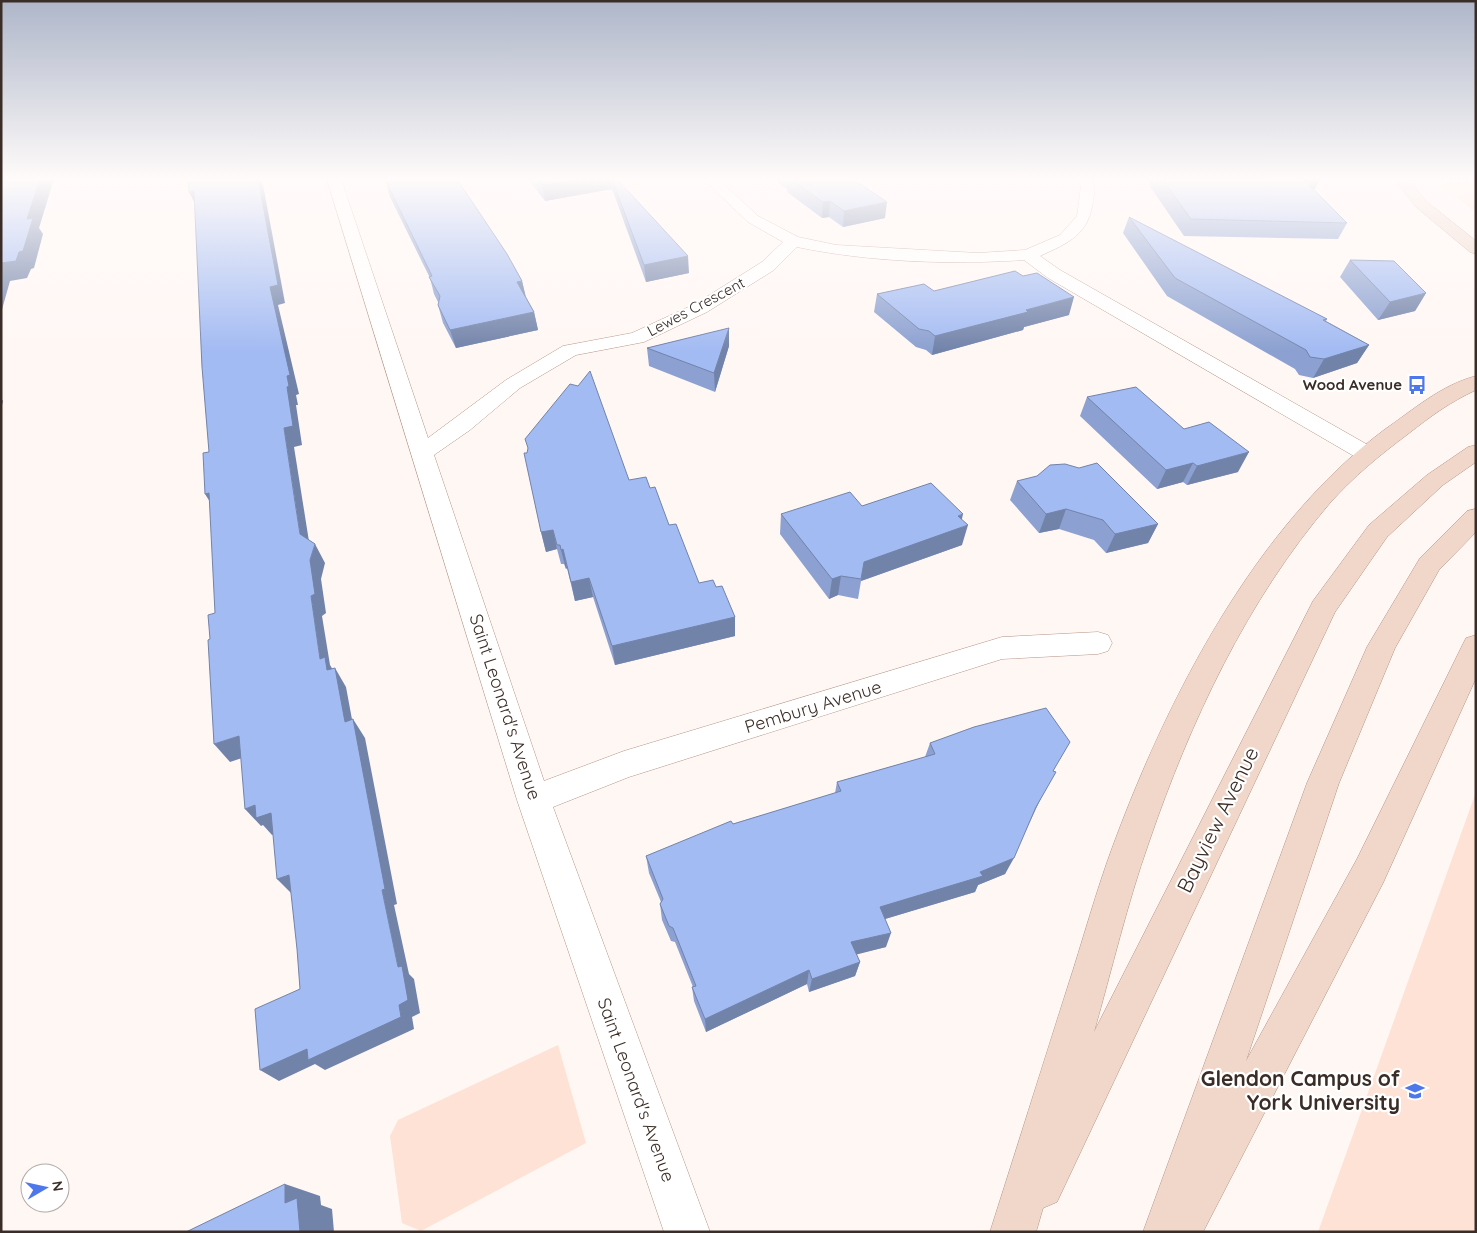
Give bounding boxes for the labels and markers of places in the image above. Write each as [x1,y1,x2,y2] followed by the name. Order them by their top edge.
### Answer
[1406,374,1428,396] bus stop icon: Wood Avenue
[1303,375,1402,394] place label: Wood Avenue
[1201,1065,1401,1115] place label: Glendon Campus of York University
[1404,1080,1426,1102] school or university icon: Glendon Campus of York University

